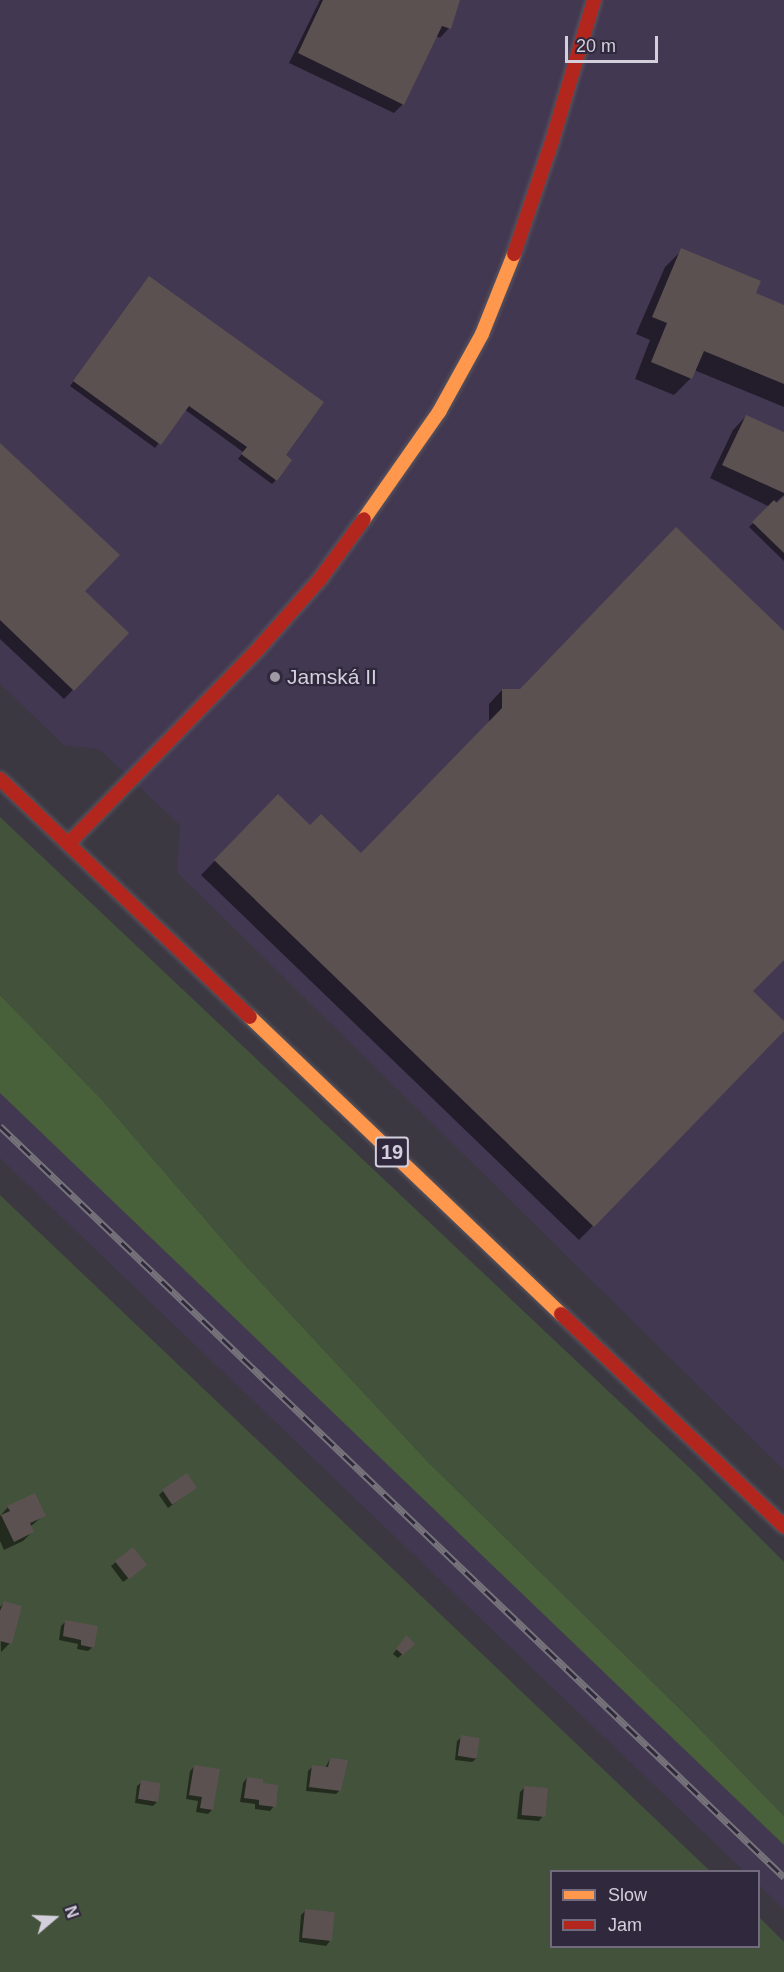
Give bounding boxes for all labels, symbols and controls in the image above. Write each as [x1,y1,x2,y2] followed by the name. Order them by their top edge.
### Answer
[568,24,661,62] scale bar
[576,36,616,56] text: 20 m
[287,664,377,690] place label: Jamská II
[268,670,282,684] marker: Jamská II
[374,1135,410,1169] road number: 19
[550,1870,760,1948] legend
[608,1885,647,1905] text: Slow
[24,1888,84,1948] north arrow
[62,1904,81,1920] text: N
[608,1915,642,1935] text: Jam

